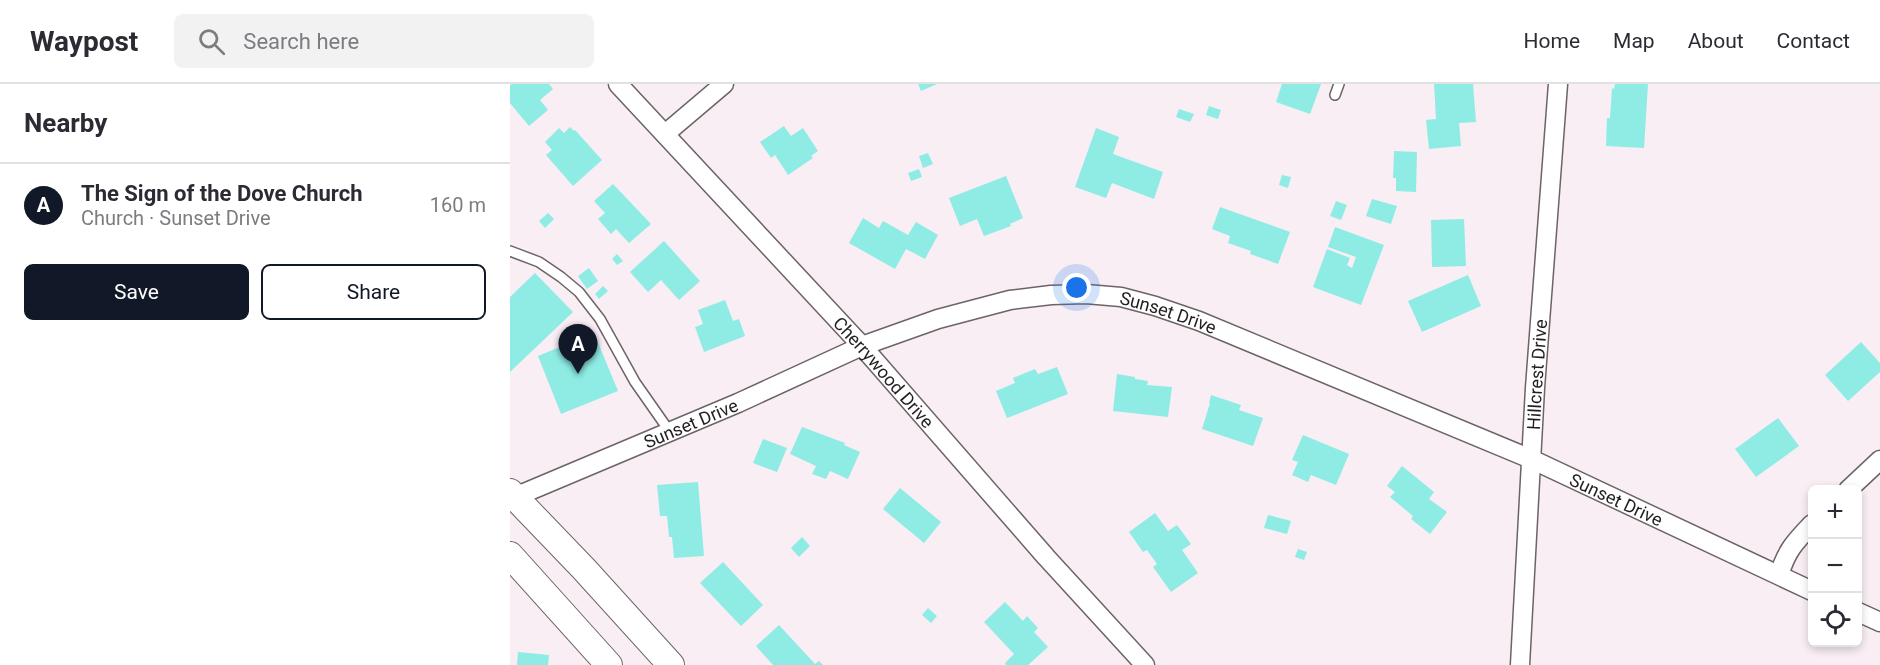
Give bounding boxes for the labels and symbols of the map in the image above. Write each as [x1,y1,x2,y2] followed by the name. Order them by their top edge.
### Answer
[1062,273,1091,302] your location
[1118,287,1220,338] street label: Sunset Drive
[829,312,939,432] street label: Cherrywood Drive
[1522,318,1551,430] street label: Hillcrest Drive
[558,324,598,374] pin: A
[640,394,741,452] street label: Sunset Drive
[1567,468,1666,530] street label: Sunset Drive

